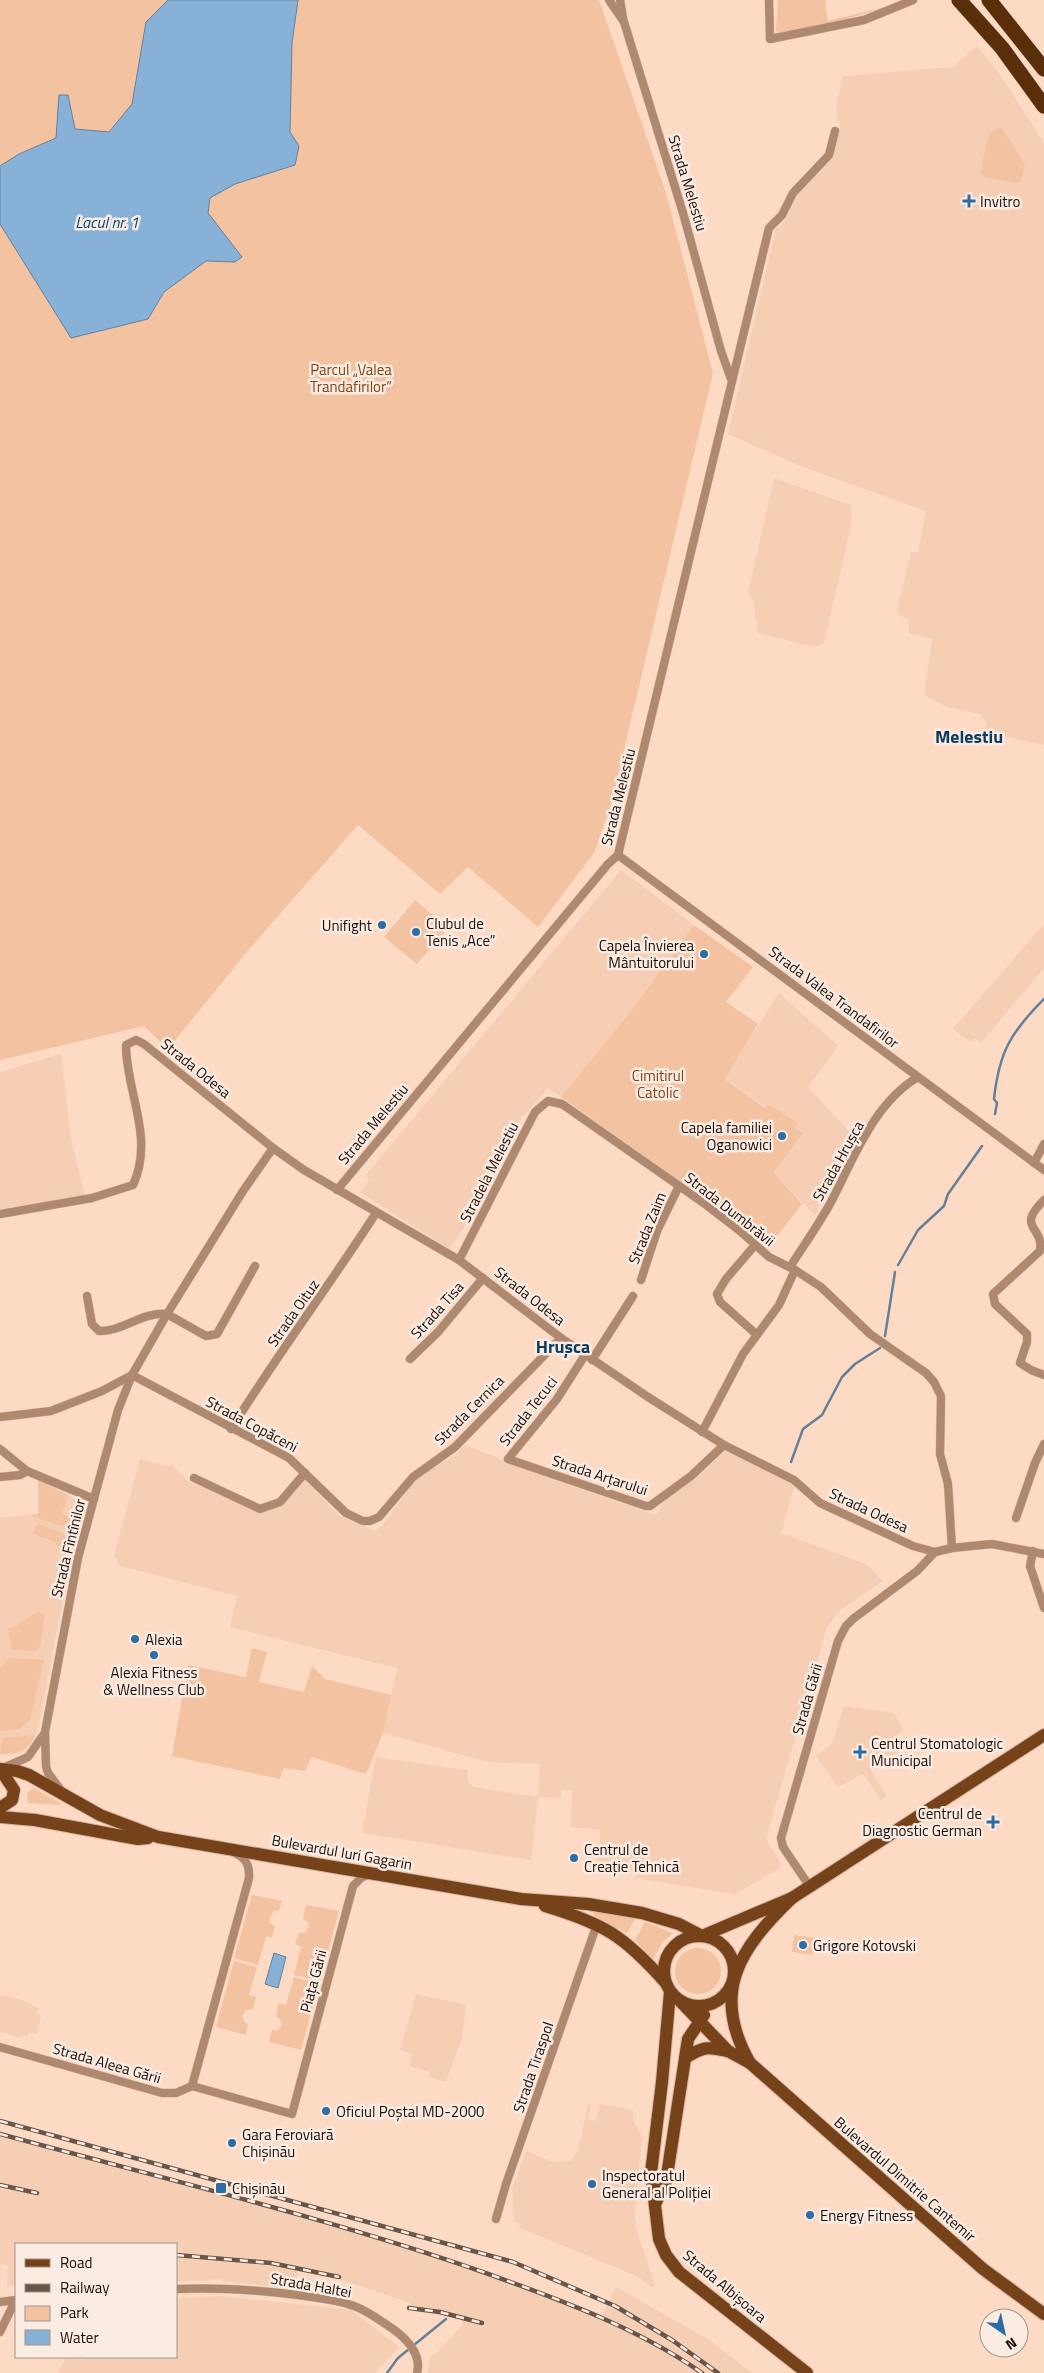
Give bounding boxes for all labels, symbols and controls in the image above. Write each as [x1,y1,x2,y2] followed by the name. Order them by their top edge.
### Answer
[662,132,714,234] street label: Strada Melestiu
[980,190,1020,213] place label: Invitro
[962,194,976,208] marker: Invitro
[75,210,139,234] water label: Lacul nr. 1
[310,358,392,398] park label: Parcul „Valea Trandafirilor”
[935,723,1003,750] district label: Melestiu
[595,746,641,848] street label: Strada Melestiu
[426,912,496,952] place label: Clubul de Tenis „Ace”
[322,914,373,937] place label: Unifight
[376,919,388,931] marker: Unifight
[410,926,422,938] marker: Clubul de Tenis „Ace”
[599,934,694,974] place label: Capela Învierea Mântuitorului
[764,940,904,1054] street label: Strada Valea Trandafirilor
[698,948,710,960] marker: Capela Învierea Mântuitorului
[156,1032,236,1104] street label: Strada Odesa
[632,1064,684,1104] park label: Cimitirul Catolic
[332,1079,414,1169] street label: Strada Melestiu
[681,1116,772,1156] place label: Capela familiei Oganowici
[806,1116,870,1206] street label: Strada Hrușca
[454,1118,524,1226] street label: Stradela Melestiu
[776,1130,788,1142] marker: Capela familiei Oganowici
[680,1166,780,1252] street label: Strada Dumbrăvii
[622,1188,672,1268] street label: Strada Zaim
[490,1261,571,1331] street label: Strada Odesa
[261,1274,325,1352] street label: Strada Oituz
[405,1276,469,1344] street label: Strada Tisa
[536,1333,590,1360] district label: Hrușca
[429,1369,510,1450] street label: Strada Cernica
[493,1371,563,1451] street label: Strada Tecuci
[202,1390,302,1458] street label: Strada Copăceni
[549,1449,651,1501] street label: Strada Arțarului
[826,1482,913,1539] street label: Strada Odesa
[45,1496,91,1600] street label: Strada Fîntînilor
[145,1628,183,1651] place label: Alexia
[129,1633,141,1645] marker: Alexia
[148,1649,160,1661] marker: Alexia Fitness & Wellness Club
[103,1661,205,1701] place label: Alexia Fitness & Wellness Club
[786,1661,828,1737] street label: Strada Gării
[871,1732,1003,1772] place label: Centrul Stomatologic Municipal
[853,1745,867,1759] marker: Centrul Stomatologic Municipal
[862,1802,982,1842] place label: Centrul de Diagnostic German
[986,1815,1000,1829] marker: Centrul de Diagnostic German
[270,1828,414,1876] street label: Bulevardul Iuri Gagarin
[584,1838,680,1878] place label: Centrul de Creație Tehnică
[568,1852,580,1864] marker: Centrul de Creație Tehnică
[813,1934,916,1957] place label: Grigore Kotovski
[797,1939,809,1951] marker: Grigore Kotovski
[294,1947,332,2015] street label: Piața Gării
[507,2018,559,2116] street label: Strada Tiraspol
[50,2037,164,2089] street label: Strada Aleea Gării
[336,2100,484,2123] place label: Oficiul Poștal MD-2000
[320,2105,332,2117] marker: Oficiul Poștal MD-2000
[829,2111,981,2247] street label: Bulevardul Dimitrie Cantemir
[242,2123,334,2163] place label: Gara Feroviară Chișinău
[226,2137,238,2149] marker: Gara Feroviară Chișinău
[602,2164,711,2204] place label: Inspectoratul General al Poliției
[232,2177,285,2200] place label: Chișinău
[586,2178,598,2190] marker: Inspectoratul General al Poliției
[214,2181,228,2195] marker: Chișinău
[820,2204,913,2227] place label: Energy Fitness
[804,2209,816,2221] marker: Energy Fitness
[15,2243,178,2358] legend
[678,2244,772,2328] street label: Strada Albișoara
[60,2251,92,2274] text: Road
[269,2267,353,2303] street label: Strada Haltei
[60,2276,110,2299] text: Railway
[60,2301,89,2324] text: Park
[979,2308,1029,2358] north arrow
[60,2326,99,2349] text: Water
[1002,2333,1021,2356] text: N

